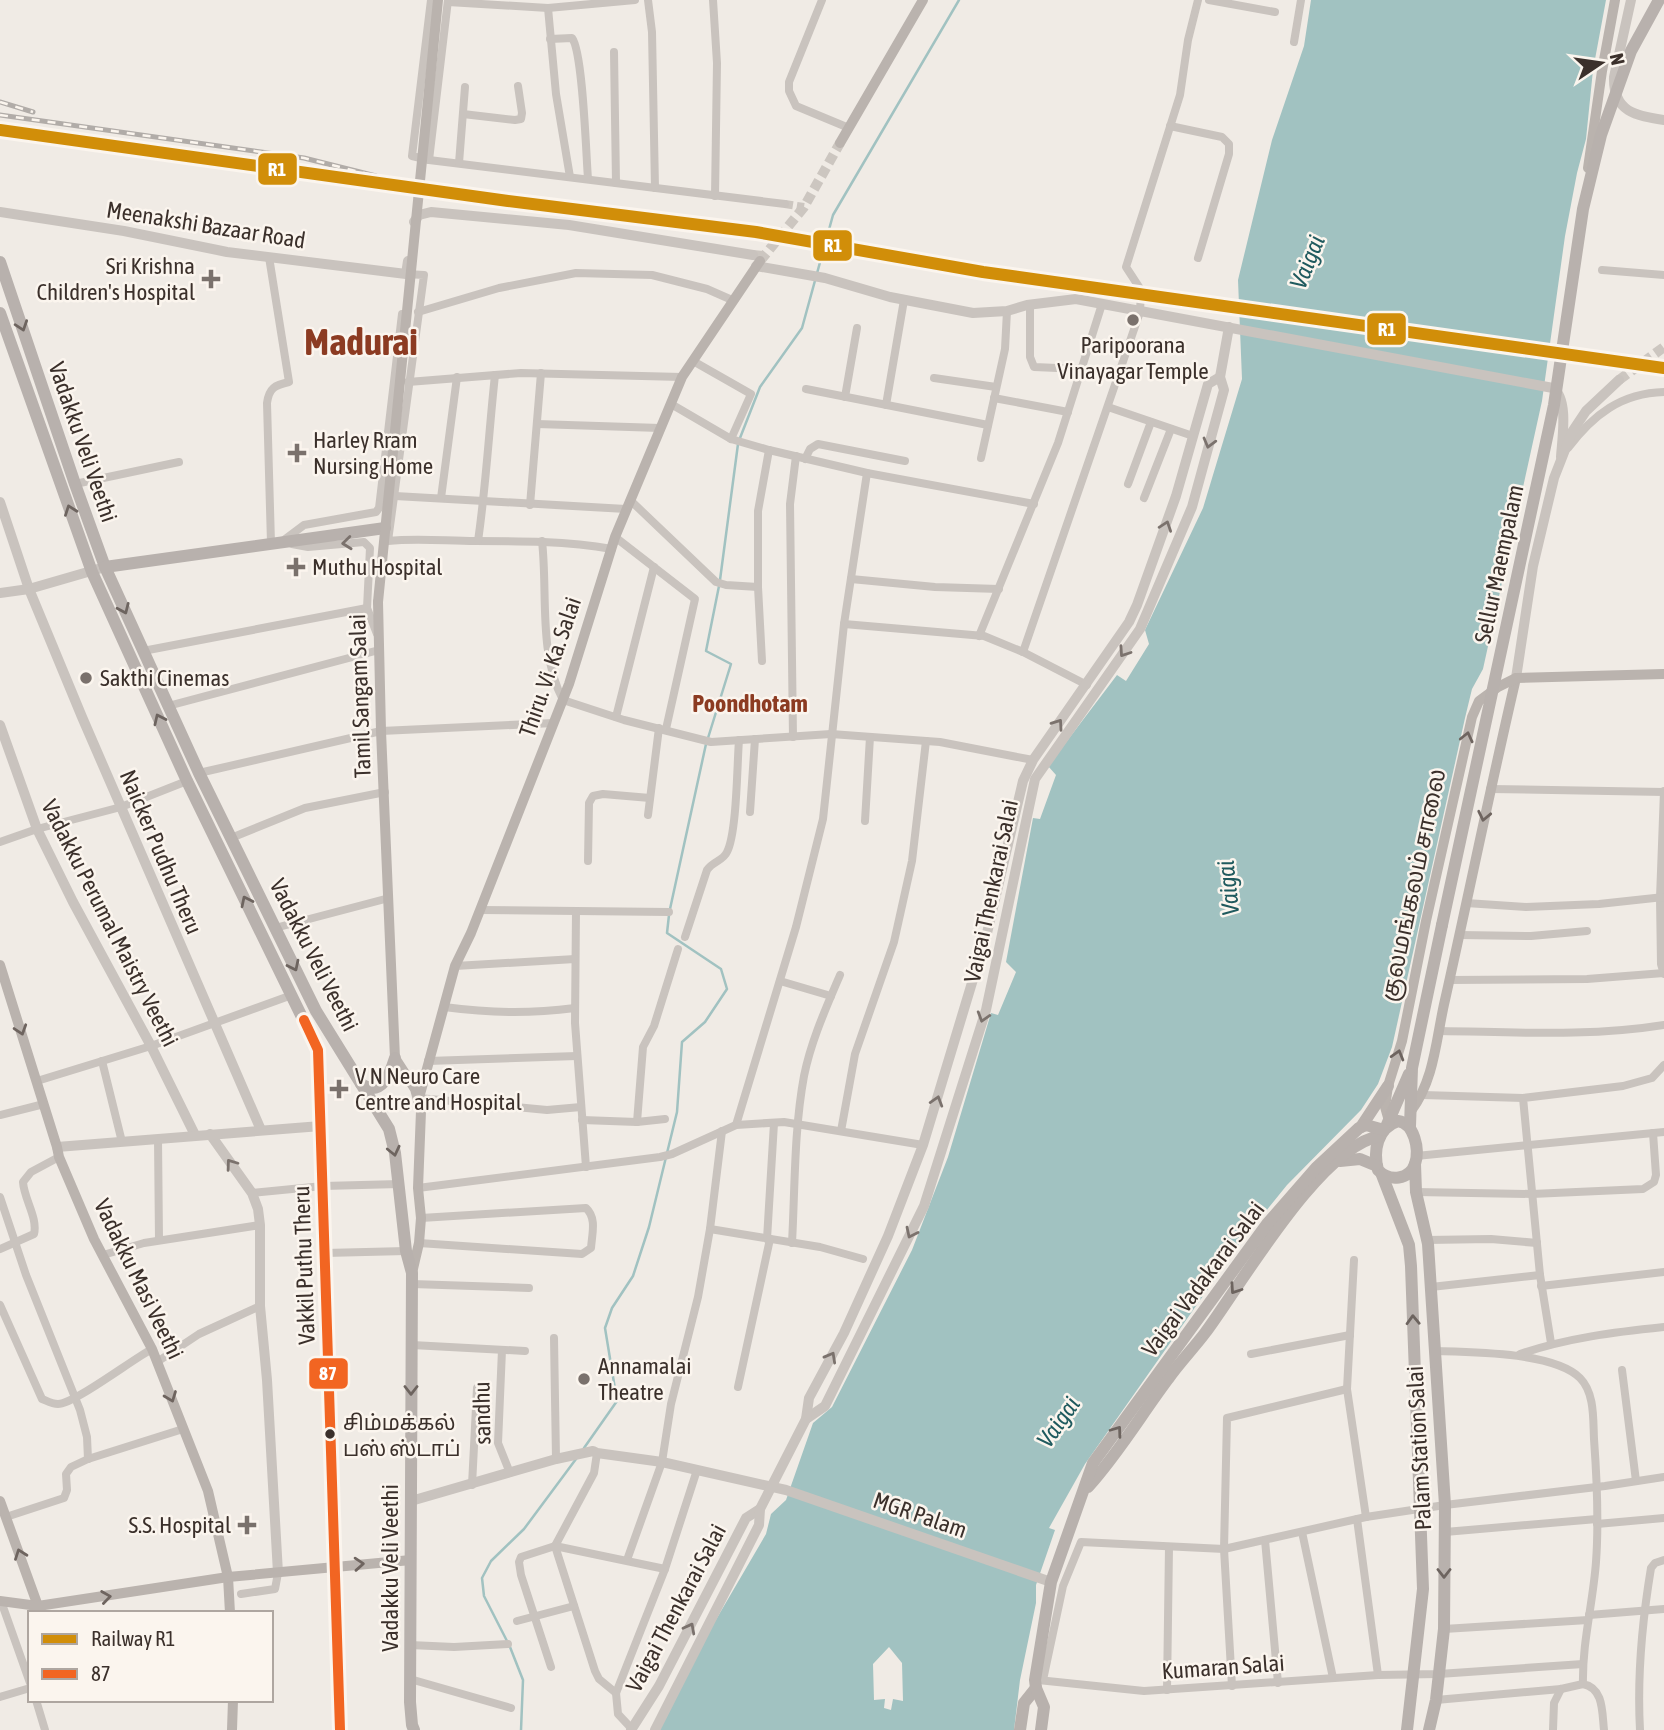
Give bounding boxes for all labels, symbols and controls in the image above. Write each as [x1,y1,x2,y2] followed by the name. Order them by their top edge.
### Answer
[1566,28,1636,98] north arrow
[1606,51,1630,67] text: N
[257,152,298,186] line badge: R1
[268,158,286,180] text: R1
[105,196,307,254] street label: Meenakshi Bazaar Road
[812,229,853,262] line badge: R1
[1284,231,1330,293] water label: Vaigai
[824,234,842,256] text: R1
[37,253,195,305] place label: Sri Krishna Children's Hospital
[201,269,221,289] marker: Sri Krishna Children's Hospital
[1125,312,1141,328] marker: Paripoorana Vinayagar Temple
[1366,312,1407,346] line badge: R1
[1378,318,1396,340] text: R1
[14,320,28,332] one-way arrow
[304,320,418,363] district label: Madurai
[1057,332,1209,384] place label: Paripoorana Vinayagar Temple
[43,359,123,525] street label: Vadakku Veli Veethi
[313,427,433,479] place label: Harley Rram Nursing Home
[1203,436,1218,448] one-way arrow
[287,443,307,463] marker: Harley Rram Nursing Home
[1470,482,1528,646] street label: Sellur Maempalam
[64,504,78,516] one-way arrow
[1158,520,1172,532] one-way arrow
[341,536,353,551] one-way arrow
[312,554,442,580] place label: Muthu Hospital
[286,557,306,577] marker: Muthu Hospital
[514,594,586,740] street label: Thiru. Vi. Ka. Salai
[116,602,130,614] one-way arrow
[344,614,376,778] street label: Tamil Sangam Salai
[1120,644,1132,657] one-way arrow
[100,665,229,691] place label: Sakthi Cinemas
[78,670,94,686] marker: Sakthi Cinemas
[692,690,808,717] district label: Poondhotam
[153,714,167,726] one-way arrow
[1050,719,1062,732] one-way arrow
[1459,731,1473,743] one-way arrow
[115,766,207,938] street label: Naicker Pudhu Theru
[1376,766,1452,1004] street label: குலமங்கலம் சாலை
[36,795,184,1051] street label: Vadakku Perumal Maistry Veethi
[959,797,1023,985] street label: Vaigai Thenkarai Salai
[1478,810,1493,822] one-way arrow
[1212,859,1244,917] water label: Vaigai
[264,875,364,1035] street label: Vadakku Veli Veethi
[240,896,254,908] one-way arrow
[286,959,300,971] one-way arrow
[977,1011,992,1023] one-way arrow
[12,1023,27,1035] one-way arrow
[1389,1049,1404,1061] one-way arrow
[355,1063,522,1115] place label: V N Neuro Care Centre and Hospital
[329,1079,349,1099] marker: V N Neuro Care Centre and Hospital
[928,1096,943,1108] one-way arrow
[386,1145,400,1157] one-way arrow
[227,1159,239,1171] one-way arrow
[288,1185,320,1345] street label: Vakkil Puthu Theru
[89,1195,189,1363] street label: Vadakku Masi Veethi
[1136,1197,1270,1361] street label: Vaigai Vadakarai Salai
[905,1226,919,1238] one-way arrow
[1231,1281,1243,1294] one-way arrow
[1406,1314,1421,1325] one-way arrow
[823,1351,836,1364] one-way arrow
[598,1353,692,1405] place label: Annamalai Theatre
[308,1357,349,1390] line badge: 87
[319,1362,337,1384] text: 87
[1402,1365,1436,1531] street label: Palam Station Salai
[576,1371,592,1387] marker: Annamalai Theatre
[468,1381,496,1445] street label: sandhu
[404,1385,419,1396] one-way arrow
[163,1391,177,1403] one-way arrow
[1031,1392,1085,1452] water label: Vaigai
[343,1410,461,1460] place label: சிம்மக்கல் பஸ் ஸ்டாப்
[1109,1426,1121,1439] one-way arrow
[323,1427,337,1441] marker: சிம்மக்கல் பஸ் ஸ்டாப்
[377,1484,403,1652] street label: Vadakku Veli Veethi
[870,1487,970,1543] street label: MGR Palam
[128,1512,231,1538] place label: S.S. Hospital
[237,1515,257,1535] marker: S.S. Hospital
[621,1520,731,1696] street label: Vaigai Thenkarai Salai
[14,1548,28,1560] one-way arrow
[354,1557,365,1572] one-way arrow
[1437,1568,1452,1579] one-way arrow
[100,1589,112,1604] one-way arrow
[28,1611,273,1702] legend
[681,1623,695,1635] one-way arrow
[91,1626,175,1650] text: Railway R1
[1161,1650,1285,1684] street label: Kumaran Salai
[91,1661,111,1685] text: 87

